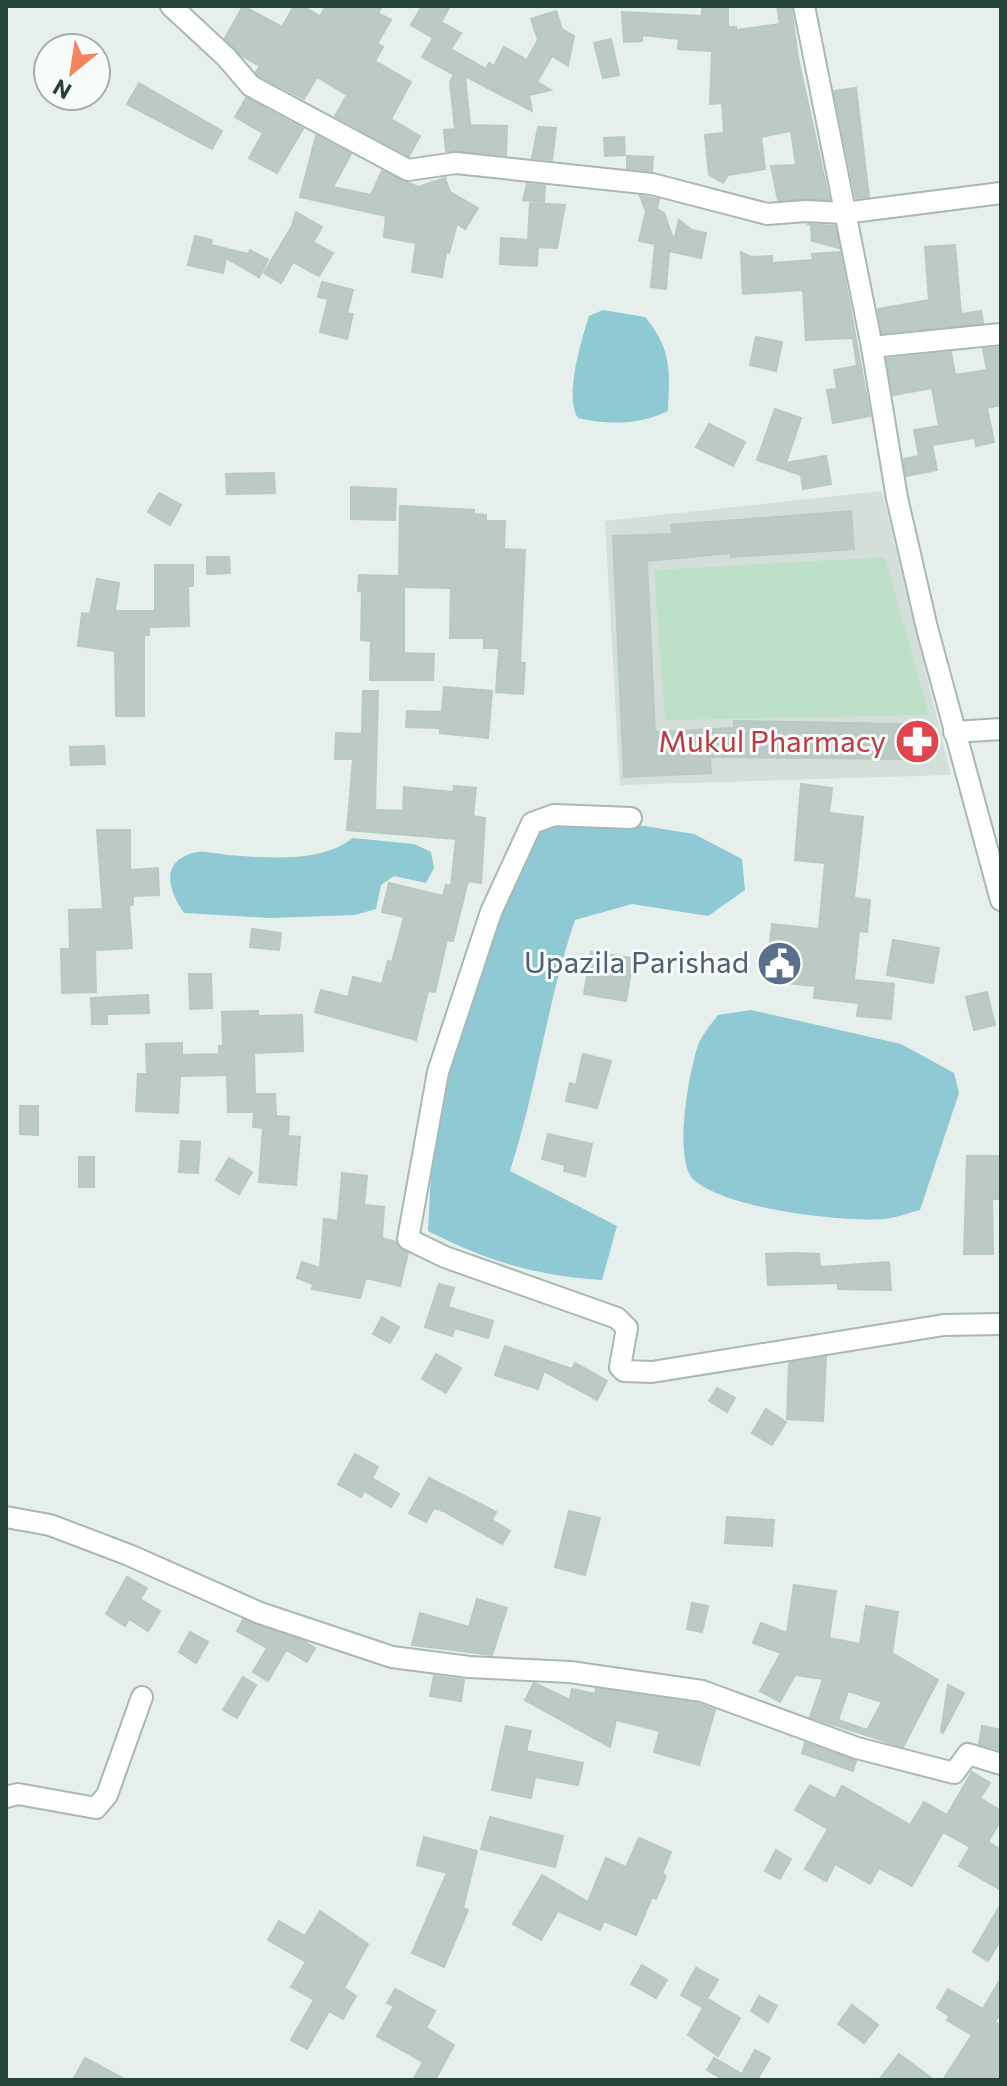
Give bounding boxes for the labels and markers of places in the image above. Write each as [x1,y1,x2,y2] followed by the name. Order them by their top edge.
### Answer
[893,718,941,766] pharmacy icon: Mukul Pharmacy
[658,721,886,758] place label: Mukul Pharmacy
[756,939,804,987] public building icon: Upazila Parishad
[524,942,749,979] place label: Upazila Parishad

